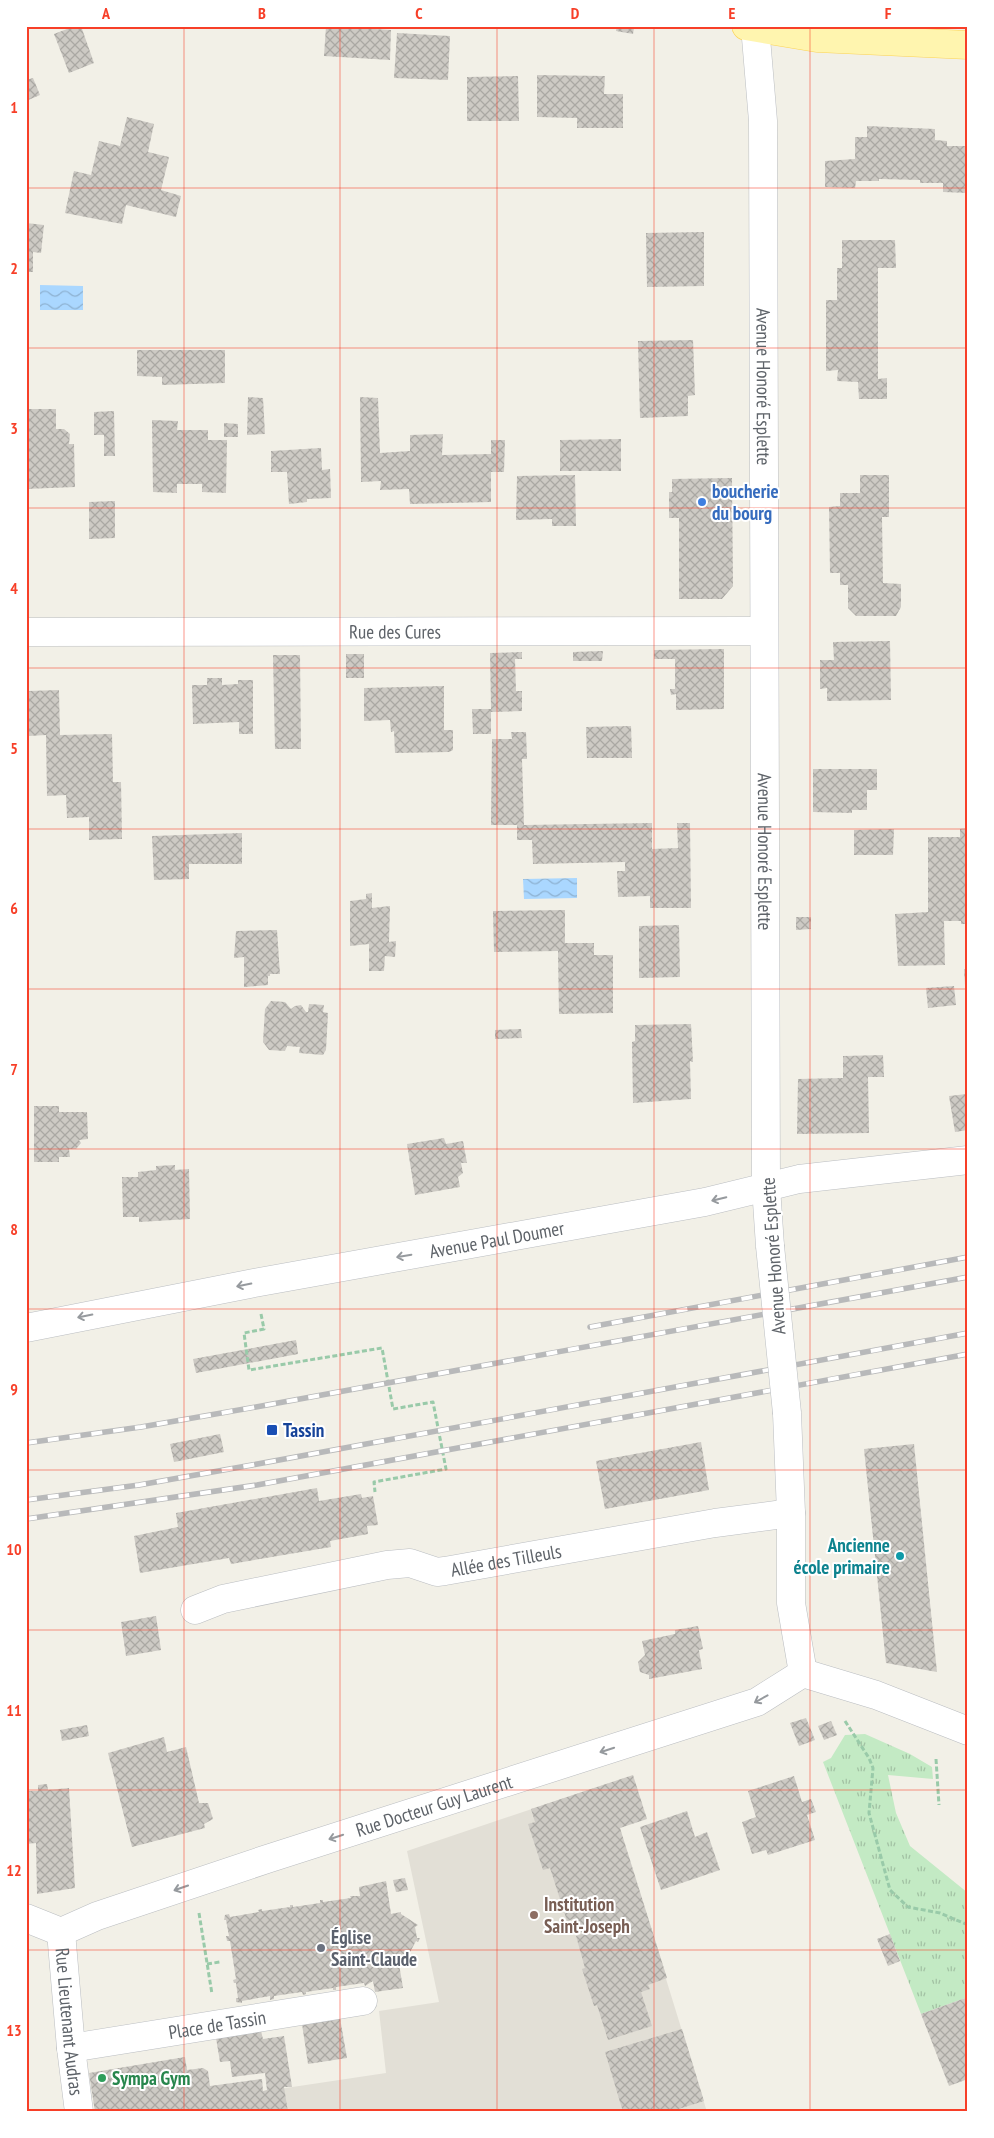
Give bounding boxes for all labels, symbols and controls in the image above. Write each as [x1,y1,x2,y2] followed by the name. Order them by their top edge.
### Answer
[101,3,111,23] text: A
[258,3,266,23] text: B
[415,3,423,23] text: C
[571,3,580,23] text: D
[729,3,736,23] text: E
[885,3,892,23] text: F
[10,97,18,117] text: 1
[10,258,18,278] text: 2
[752,308,776,466] street label: Avenue Honoré Esplette
[10,418,18,438] text: 3
[712,479,779,525] place label: boucherie du bourg
[696,496,708,508] marker: boucherie du bourg
[10,578,18,598] text: 4
[349,619,441,644] street label: Rue des Cures
[10,738,18,758] text: 5
[753,773,777,931] street label: Avenue Honoré Esplette
[10,898,18,918] text: 6
[10,1059,18,1079] text: 7
[756,1177,790,1335] street label: Avenue Honoré Esplette
[711,1195,727,1204] one-way arrow
[427,1215,567,1263] street label: Avenue Paul Doumer
[10,1219,18,1239] text: 8
[396,1252,412,1262] one-way arrow
[236,1281,252,1291] one-way arrow
[77,1312,93,1322] one-way arrow
[10,1379,18,1399] text: 9
[283,1418,324,1442] place label: Tassin
[265,1423,279,1437] marker: Tassin
[794,1533,890,1579] place label: Ancienne école primaire
[6,1539,22,1559] text: 10
[449,1539,563,1582] street label: Allée des Tilleuls
[894,1550,906,1562] marker: Ancienne école primaire
[754,1694,769,1704] one-way arrow
[6,1700,22,1720] text: 11
[600,1746,615,1755] one-way arrow
[353,1769,516,1842] street label: Rue Docteur Guy Laurent
[328,1833,344,1842] one-way arrow
[6,1860,22,1880] text: 12
[174,1884,190,1893] one-way arrow
[544,1892,630,1938] place label: Institution Saint-Joseph
[528,1909,540,1921] marker: Institution Saint-Joseph
[331,1925,417,1971] place label: Église Saint-Claude
[315,1942,327,1954] marker: Église Saint-Claude
[50,1947,89,2097] street label: Rue Lieutenant Audras
[167,2005,268,2044] street label: Place de Tassin
[6,2020,22,2040] text: 13
[112,2066,190,2090] place label: Sympa Gym
[96,2072,108,2084] marker: Sympa Gym

